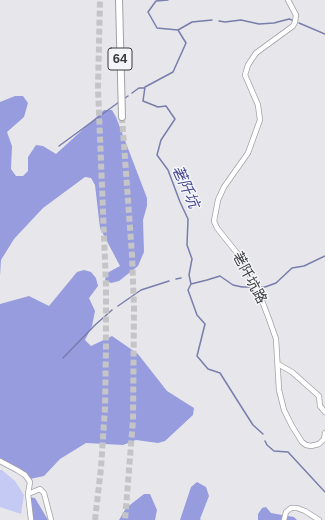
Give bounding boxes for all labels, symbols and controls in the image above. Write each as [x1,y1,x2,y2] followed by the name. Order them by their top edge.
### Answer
[108,48,132,70] road number: 64
[168,163,202,211] water label: 荖阡坑
[228,249,270,307] street label: 荖阡坑路

